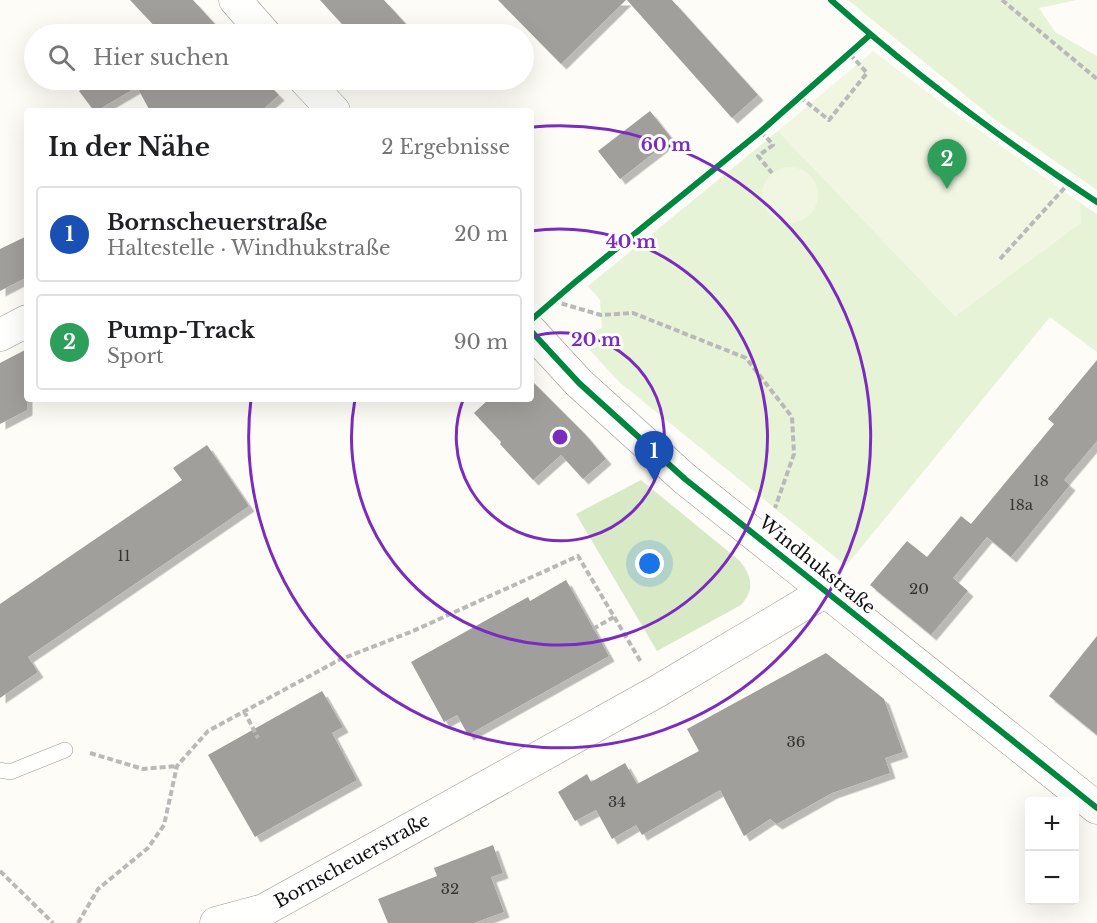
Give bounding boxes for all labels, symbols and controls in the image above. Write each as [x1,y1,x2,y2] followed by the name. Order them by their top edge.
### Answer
[24,24,534,90] search box
[45,41,78,74] icon: search
[93,44,229,71] text: Hier suchen
[48,131,210,163] text: In der Nähe
[641,134,691,156] text: 60 m
[381,135,510,159] text: 2 Ergebnisse
[928,140,966,189] pin: 2
[107,209,327,236] text: Bornscheuerstraße
[65,222,74,246] text: 1
[454,222,508,246] text: 20 m
[606,231,656,253] text: 40 m
[107,236,390,260] text: Haltestelle · Windhukstraße
[107,317,255,344] text: Pump-Track
[571,329,621,351] text: 20 m
[63,330,76,354] text: 2
[454,330,508,354] text: 90 m
[107,344,164,368] text: Sport
[550,427,570,447] centre of rings
[634,432,674,481] pin: 1
[1033,471,1049,490] house number: 18
[1009,495,1034,514] house number: 18a
[754,511,880,619] street label: Windhukstraße
[117,546,131,565] house number: 11
[635,549,664,578] your location
[909,579,929,598] house number: 20
[787,732,805,751] house number: 36
[608,792,626,811] house number: 34
[1025,797,1079,905] map controls
[1025,797,1079,851] button: +
[270,809,434,913] street label: Bornscheuerstraße
[1025,851,1079,905] button: −
[441,879,459,898] house number: 32

